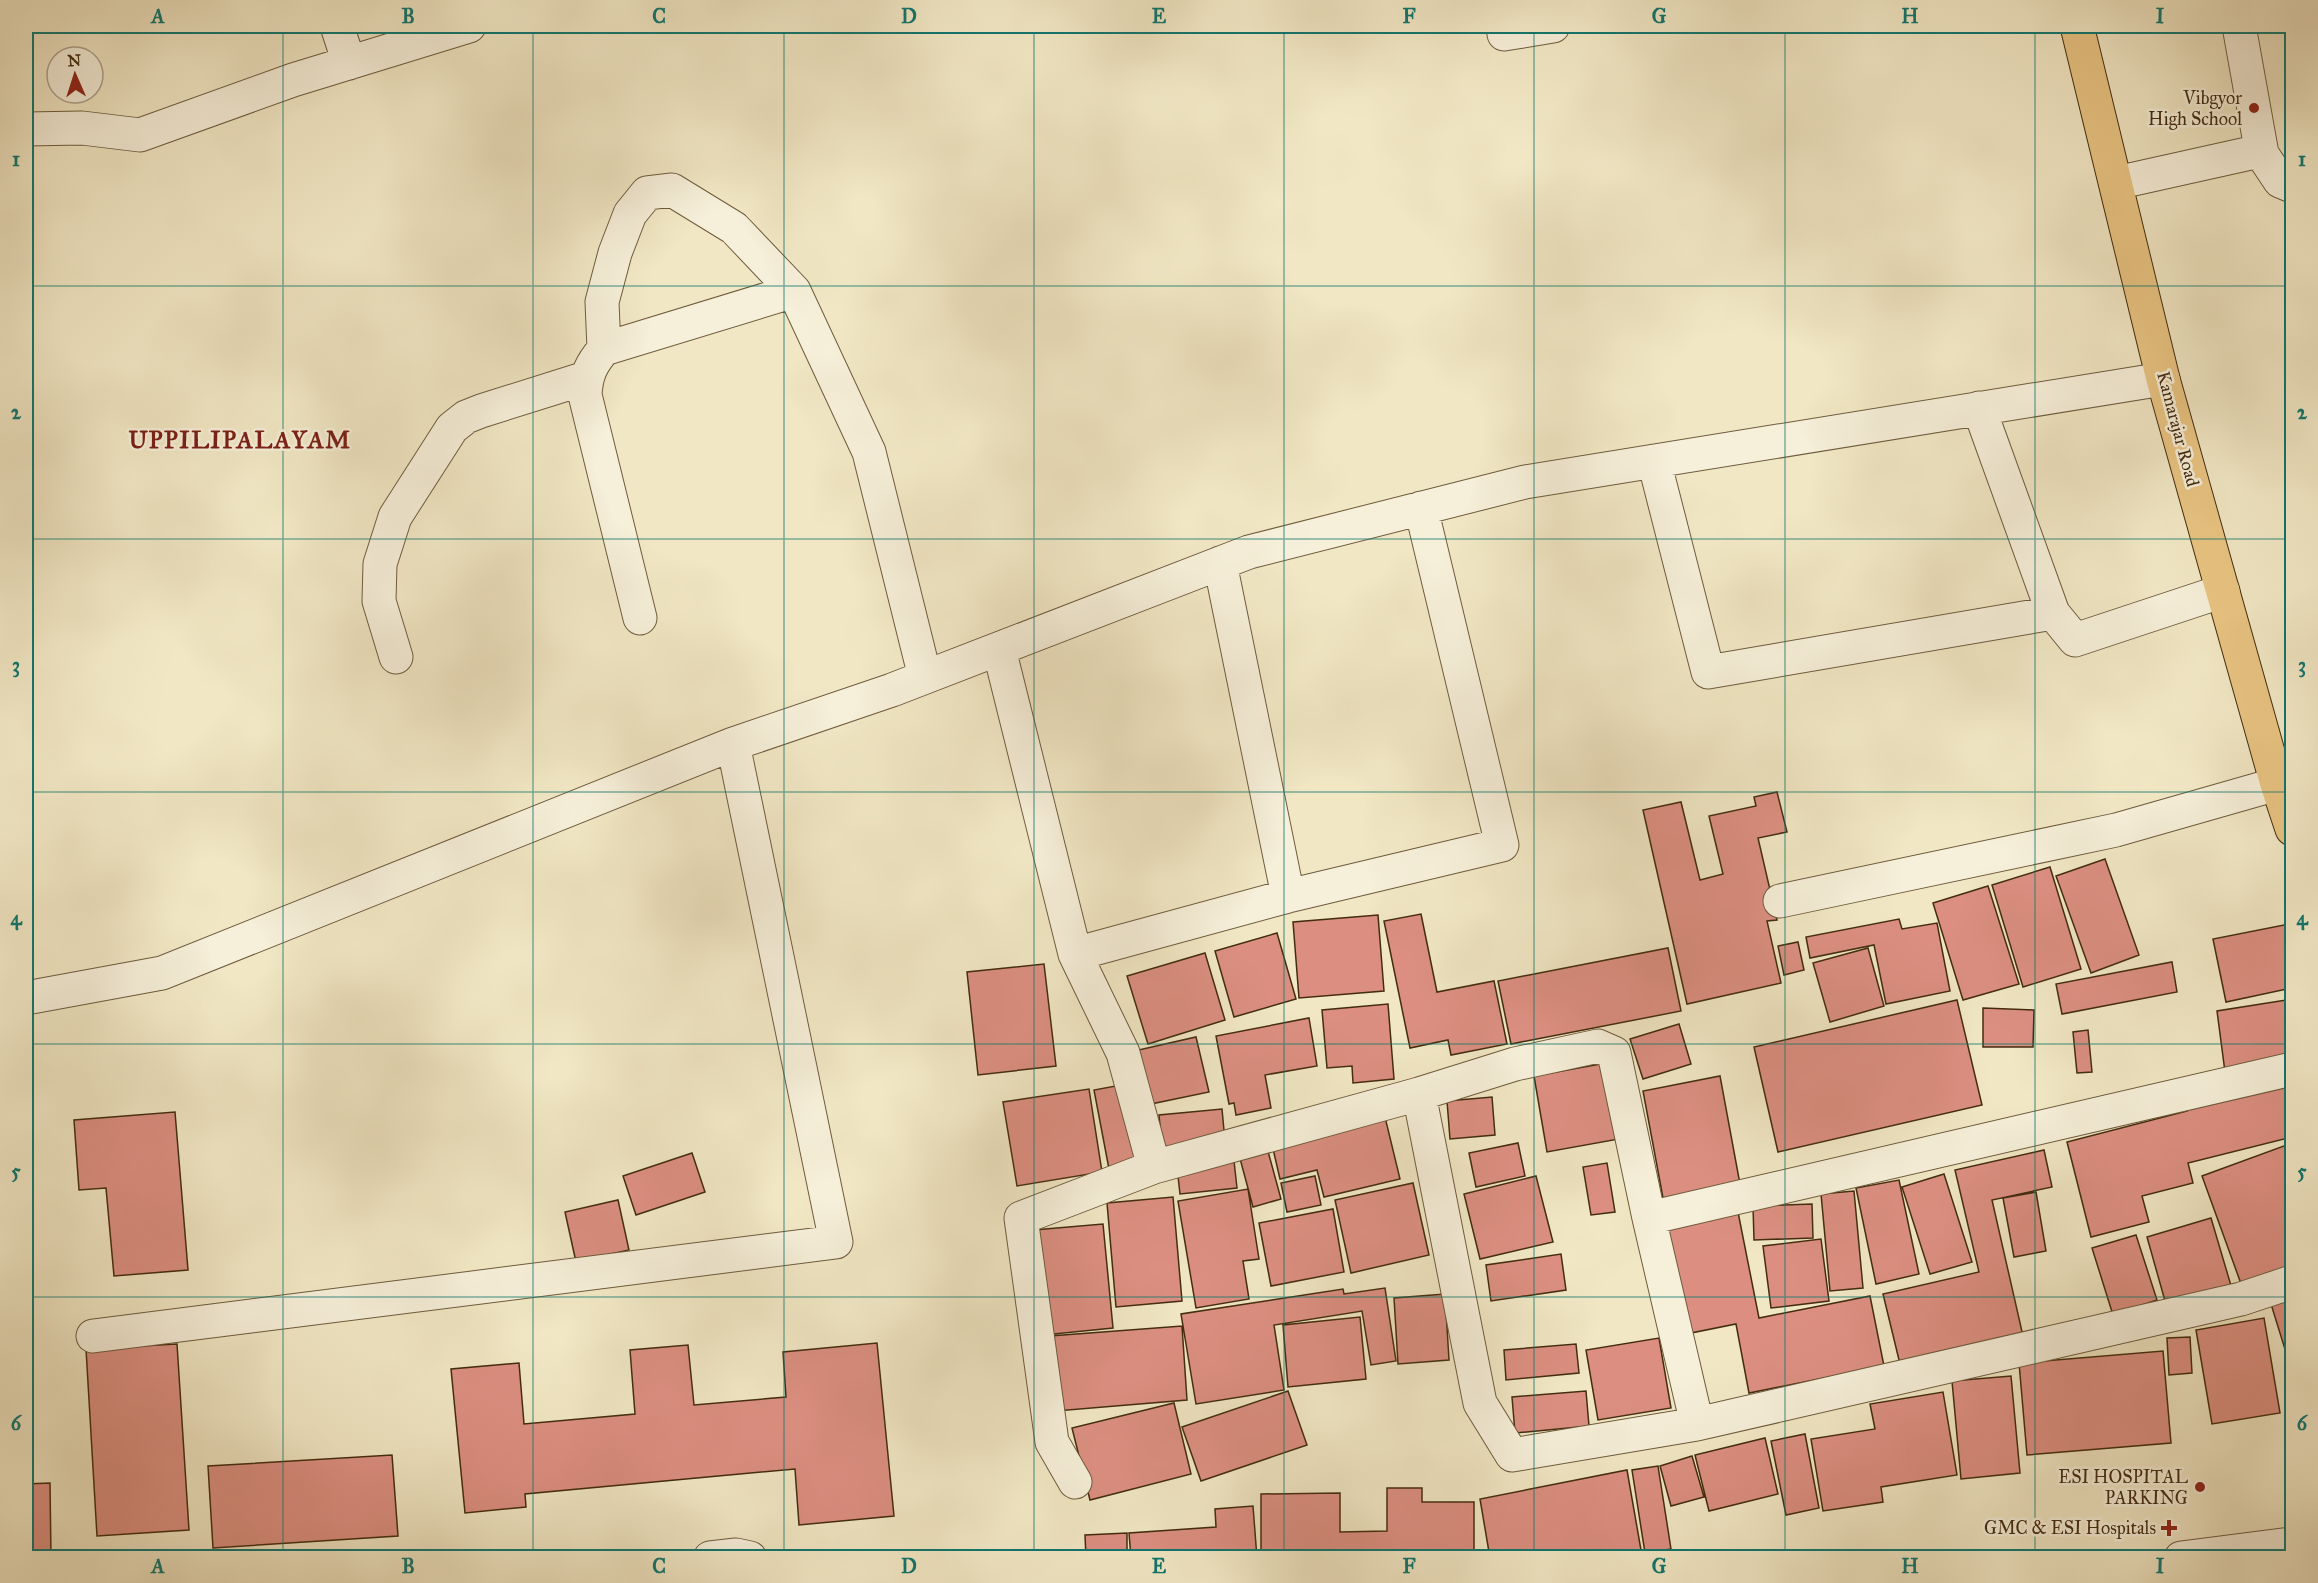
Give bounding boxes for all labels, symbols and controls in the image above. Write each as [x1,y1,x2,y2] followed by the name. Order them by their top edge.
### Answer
[149,4,165,28] text: A
[401,4,415,28] text: B
[652,4,666,28] text: C
[901,4,917,28] text: D
[1152,4,1167,28] text: E
[1402,4,1416,28] text: F
[1652,4,1667,28] text: G
[1901,4,1919,28] text: H
[2156,4,2165,28] text: I
[45,45,105,105] north arrow
[67,51,82,70] text: N
[2148,87,2242,131] place label: Vibgyor High School
[2247,101,2261,115] marker: Vibgyor High School
[12,147,20,171] text: 1
[2298,147,2306,171] text: 1
[2152,369,2204,489] street label: Kamarajar Road
[11,400,22,424] text: 2
[2297,400,2308,424] text: 2
[128,425,352,455] district label: UPPILIPALAYAM
[12,653,20,678] text: 3
[2298,653,2306,678] text: 3
[10,906,22,931] text: 4
[2296,906,2308,931] text: 4
[11,1159,21,1183] text: 5
[2297,1159,2307,1183] text: 5
[11,1411,23,1435] text: 6
[2297,1411,2309,1435] text: 6
[2058,1466,2189,1509] place label: ESI HOSPITAL PARKING
[2193,1480,2207,1494] marker: ESI HOSPITAL PARKING
[1984,1517,2156,1539] place label: GMC & ESI Hospitals
[2160,1519,2178,1537] marker: GMC & ESI Hospitals
[149,1554,165,1578] text: A
[401,1554,415,1578] text: B
[652,1554,666,1578] text: C
[901,1554,917,1578] text: D
[1152,1554,1167,1578] text: E
[1402,1554,1416,1578] text: F
[1652,1554,1667,1578] text: G
[1901,1554,1919,1578] text: H
[2156,1554,2165,1578] text: I

